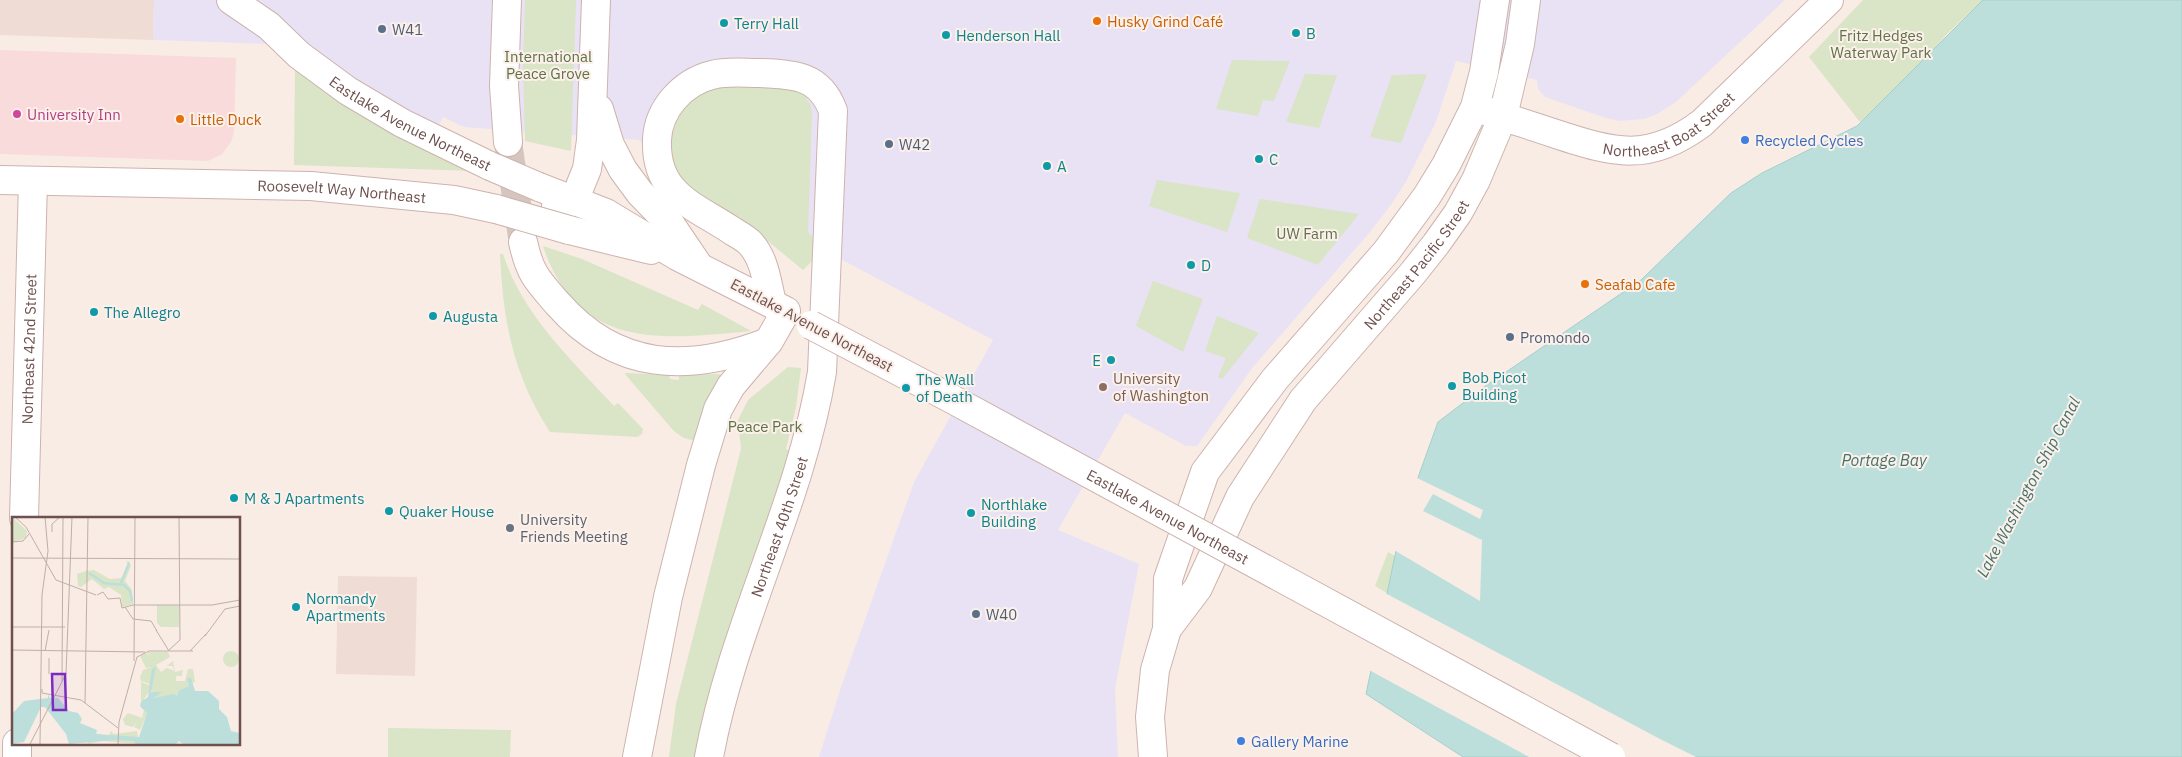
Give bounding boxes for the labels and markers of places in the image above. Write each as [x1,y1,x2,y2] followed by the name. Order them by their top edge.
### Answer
[1107,12,1223,31] place label: Husky Grind Café
[734,14,799,33] place label: Terry Hall
[1091,15,1103,27] marker: Husky Grind Café
[718,17,730,29] marker: Terry Hall
[392,20,423,39] place label: W41
[376,23,388,35] marker: W41
[1306,24,1316,43] place label: B
[956,26,1060,45] place label: Henderson Hall
[1290,27,1302,39] marker: B
[940,29,952,41] marker: Henderson Hall
[27,105,121,124] place label: University Inn
[11,108,23,120] marker: University Inn
[190,110,262,129] place label: Little Duck
[174,113,186,125] marker: Little Duck
[1755,131,1864,150] place label: Recycled Cycles
[1739,134,1751,146] marker: Recycled Cycles
[899,135,930,154] place label: W42
[883,138,895,150] marker: W42
[1269,150,1278,169] place label: C
[1253,153,1265,165] marker: C
[1057,157,1067,176] place label: A
[1041,160,1053,172] marker: A
[1201,256,1211,275] place label: D
[1185,259,1197,271] marker: D
[1595,275,1675,294] place label: Seafab Cafe
[1579,278,1591,290] marker: Seafab Cafe
[104,303,181,322] place label: The Allegro
[88,306,100,318] marker: The Allegro
[443,307,498,326] place label: Augusta
[427,310,439,322] marker: Augusta
[1520,328,1590,347] place label: Promondo
[1504,331,1516,343] marker: Promondo
[1092,351,1101,370] place label: E
[1105,354,1117,366] marker: E
[1462,368,1526,404] place label: Bob Picot Building
[1113,369,1209,405] place label: University of Washington
[916,370,974,406] place label: The Wall of Death
[1446,380,1458,392] marker: Bob Picot Building
[1097,381,1109,393] marker: University of Washington
[900,382,912,394] marker: The Wall of Death
[244,489,364,508] place label: M & J Apartments
[228,492,240,504] marker: M & J Apartments
[981,495,1047,531] place label: Northlake Building
[399,502,494,521] place label: Quaker House
[383,505,395,517] marker: Quaker House
[965,507,977,519] marker: Northlake Building
[520,510,628,546] place label: University Friends Meeting
[504,522,516,534] marker: University Friends Meeting
[306,589,386,625] place label: Normandy Apartments
[290,601,302,613] marker: Normandy Apartments
[986,605,1017,624] place label: W40
[970,608,982,620] marker: W40
[1251,732,1349,751] place label: Gallery Marine
[1235,735,1247,747] marker: Gallery Marine

